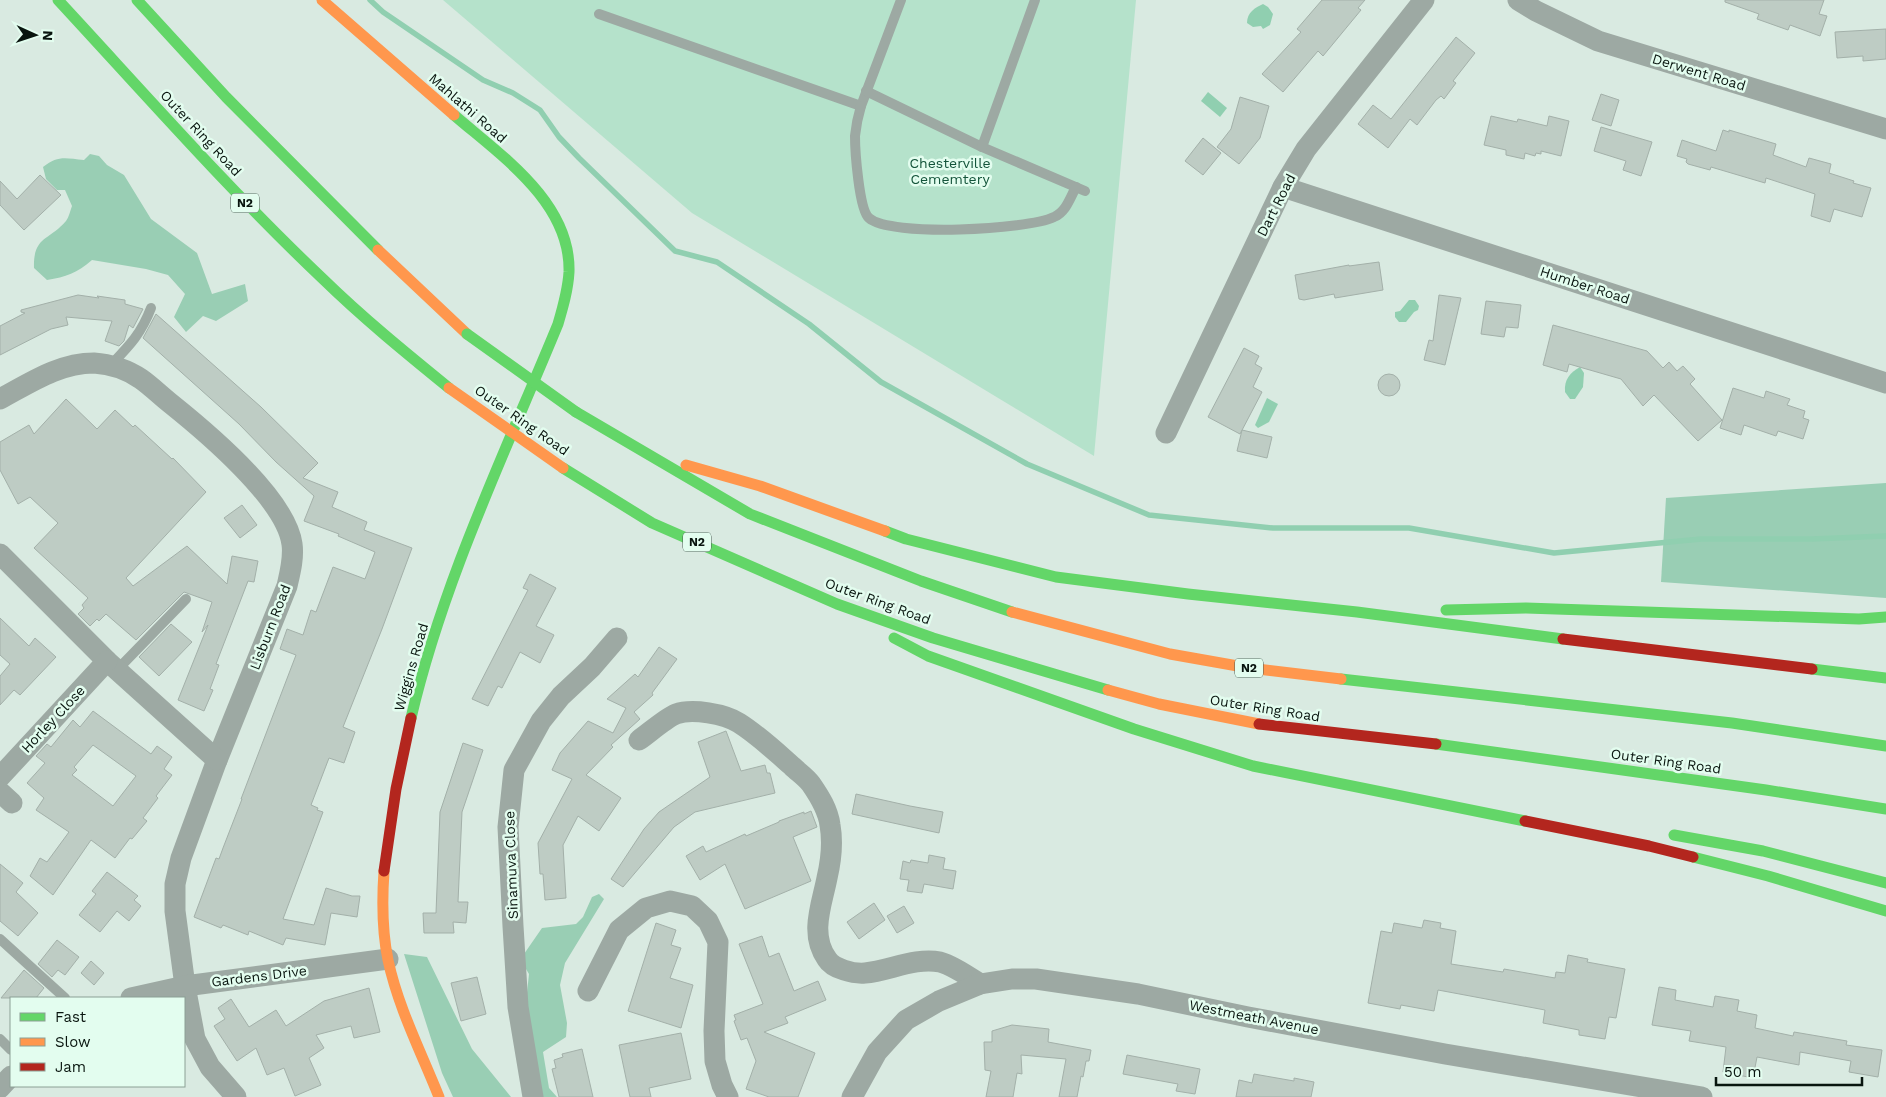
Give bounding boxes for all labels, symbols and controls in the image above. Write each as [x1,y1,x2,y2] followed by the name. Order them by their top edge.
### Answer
[10,10,60,60] north arrow
[40,30,56,41] text: N
[1650,50,1748,94] street label: Derwent Road
[426,70,510,146] street label: Mahlathi Road
[157,87,245,179] street label: Outer Ring Road
[909,155,991,187] park label: Chesterville Cememtery
[1253,171,1299,239] street label: Dart Road
[231,194,259,212] road number: N2
[1538,263,1632,307] street label: Humber Road
[472,382,572,458] street label: Outer Ring Road
[683,532,711,552] road number: N2
[823,574,933,628] street label: Outer Ring Road
[246,582,294,672] street label: Lisburn Road
[391,621,431,713] street label: Wiggins Road
[1235,658,1263,678] road number: N2
[18,682,88,756] street label: Horley Close
[1209,691,1321,725] street label: Outer Ring Road
[1610,745,1722,777] street label: Outer Ring Road
[501,811,521,919] street label: Sinamuva Close
[210,962,308,990] street label: Gardens Drive
[10,997,185,1087] legend
[1188,997,1320,1037] street label: Westmeath Avenue
[55,1008,87,1026] text: Fast
[55,1033,91,1051] text: Slow
[1716,1054,1862,1086] scale bar
[55,1058,86,1076] text: Jam
[1724,1063,1761,1081] text: 50 m

